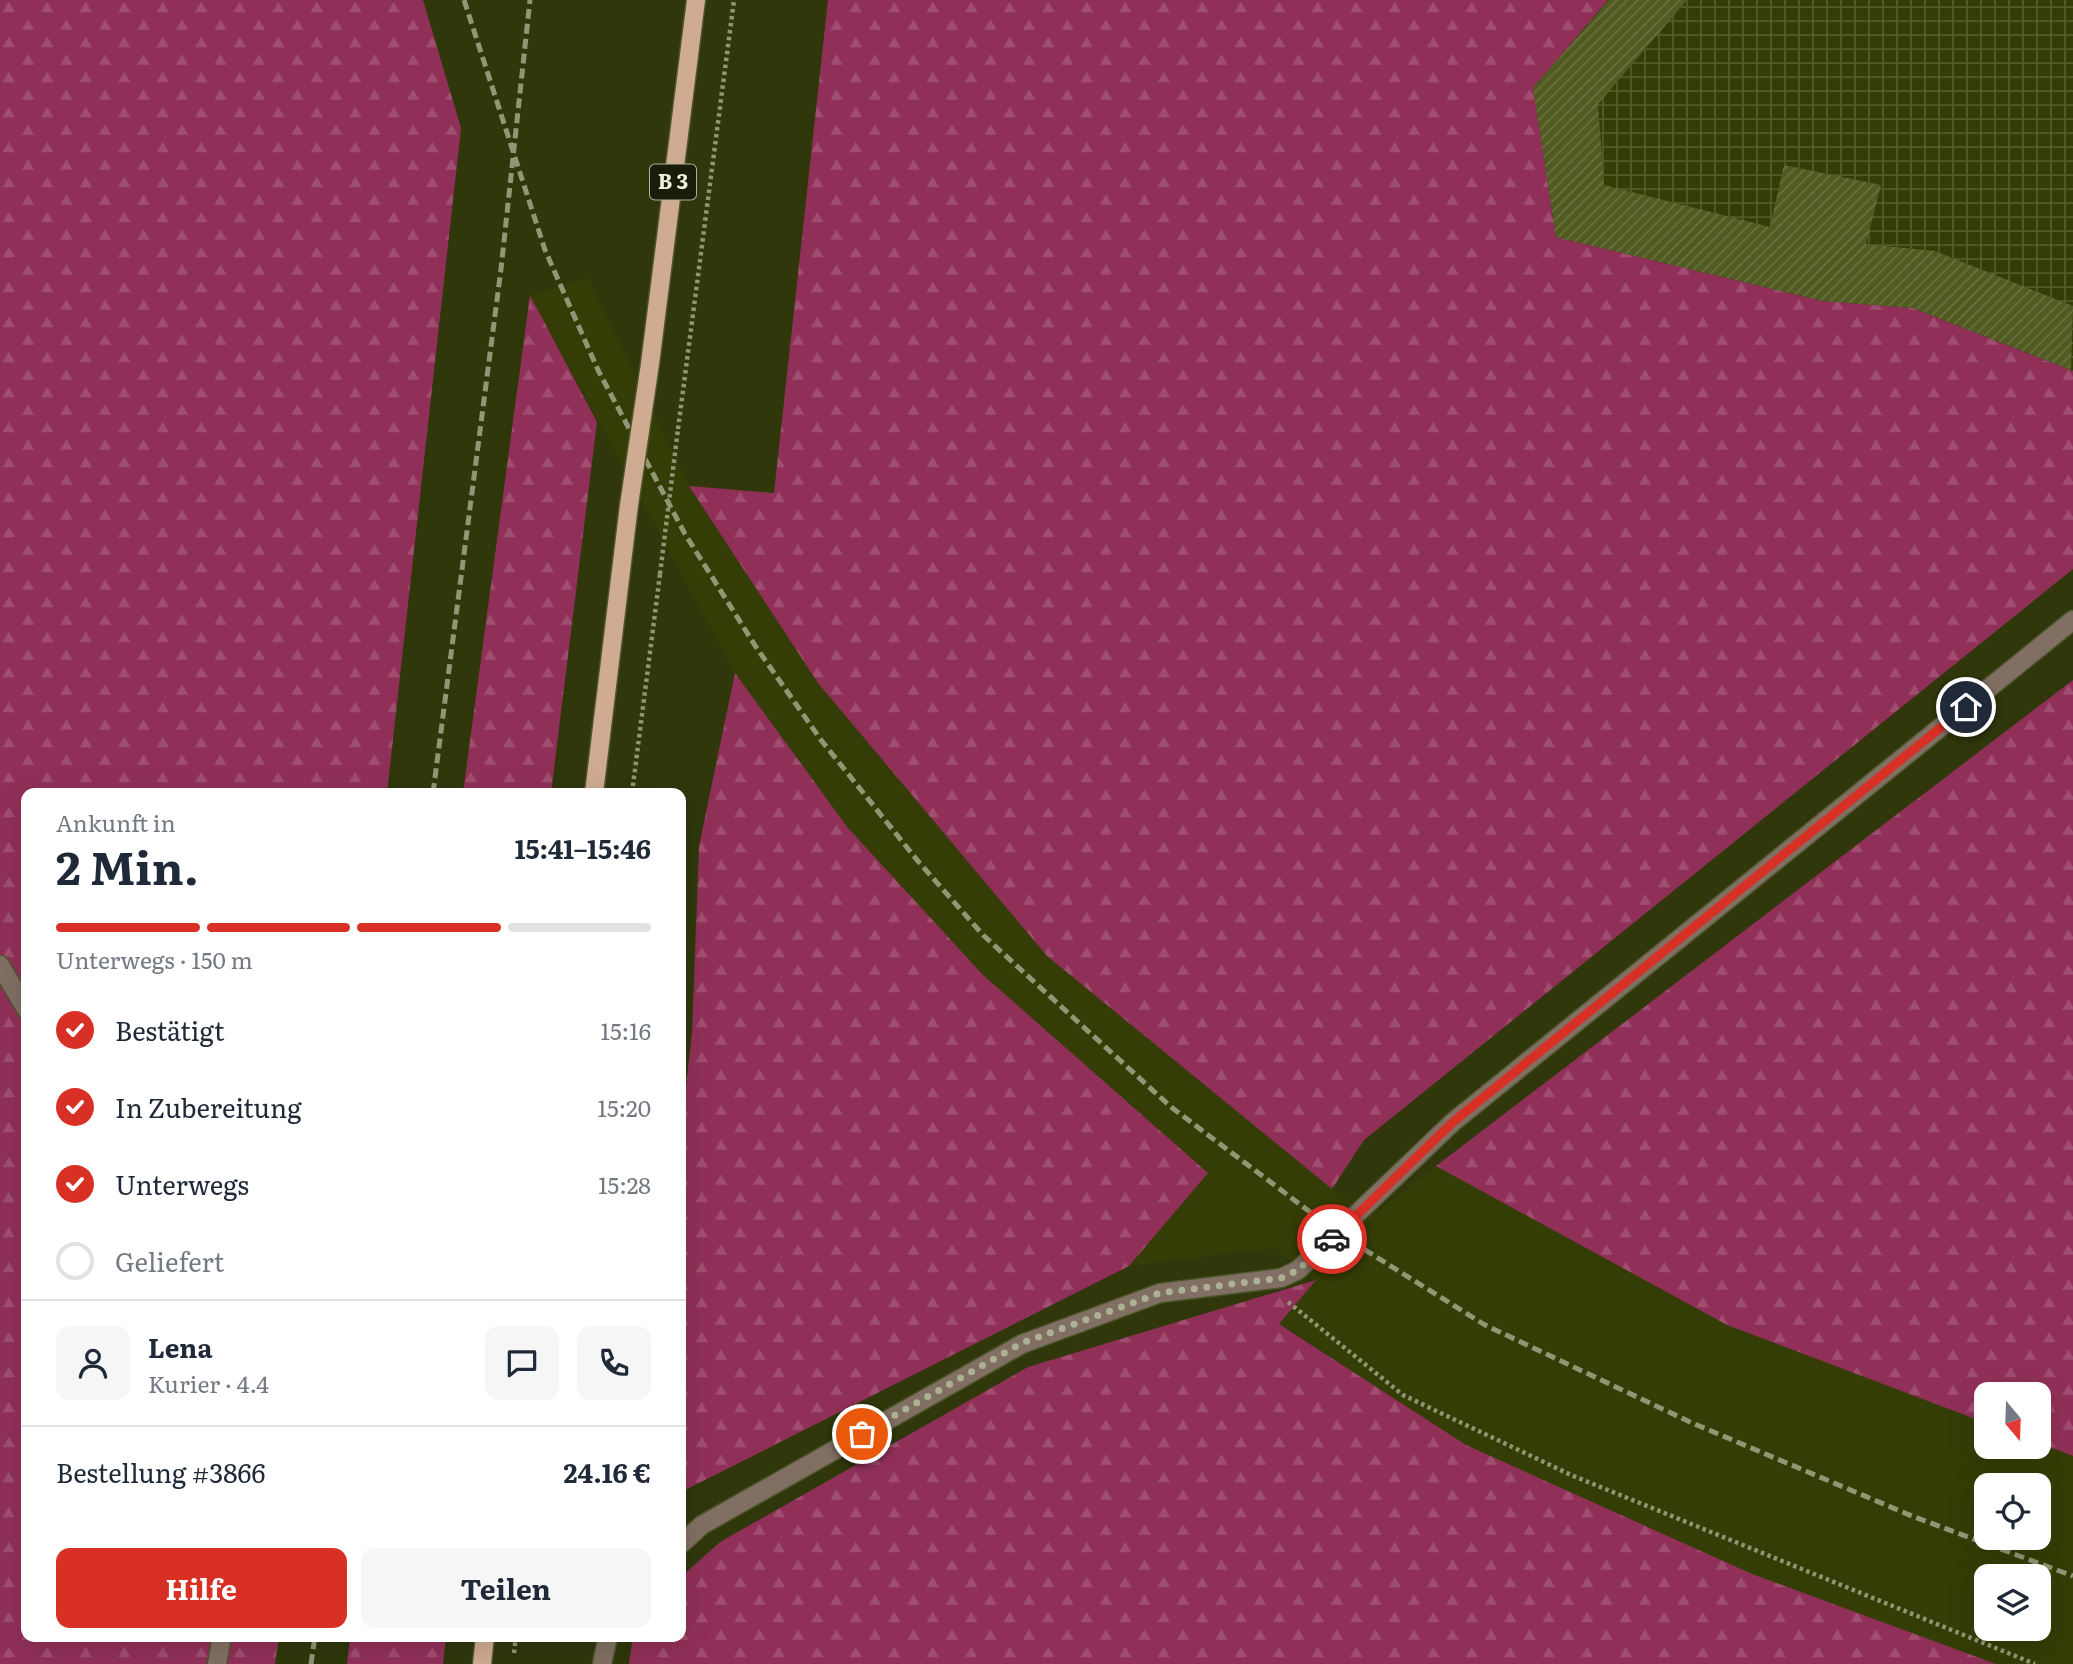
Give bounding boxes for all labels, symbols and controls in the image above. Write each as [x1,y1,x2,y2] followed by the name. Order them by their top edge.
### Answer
[650,164,696,200] road number: B 3
[1936,677,1996,737] pin
[1947,688,1985,726] icon: home
[56,805,176,839] text: Ankunft in
[515,828,651,867] text: 15:41–15:46
[56,831,199,899] text: 2 Min.
[56,942,253,976] text: Unterwegs · 150 m
[115,1010,224,1049] text: Bestätigt
[56,1011,94,1049] icon: check
[601,1013,651,1047] text: 15:16
[115,1087,302,1126] text: In Zubereitung
[56,1088,94,1126] icon: check
[598,1090,651,1124] text: 15:20
[115,1164,249,1203] text: Unterwegs
[56,1165,94,1203] icon: check
[598,1167,651,1201] text: 15:28
[1297,1204,1367,1274] courier
[1313,1220,1351,1258] icon: car
[115,1241,224,1280] text: Geliefert
[56,1326,130,1400] button: person
[485,1326,559,1400] button: chat
[577,1326,651,1400] button: phone
[148,1327,212,1366] text: Lena
[148,1366,269,1400] text: Kurier · 4.4
[1974,1382,2051,1460] north arrow
[1974,1382,2051,1641] map controls
[832,1404,892,1464] pin
[843,1415,881,1453] icon: bag
[56,1452,266,1491] text: Bestellung #3866
[564,1452,651,1491] text: 24.16 €
[1974,1473,2051,1550] button: locate
[56,1548,347,1628] button: Hilfe
[361,1548,651,1628] button: Teilen
[1974,1564,2051,1641] button: layers

